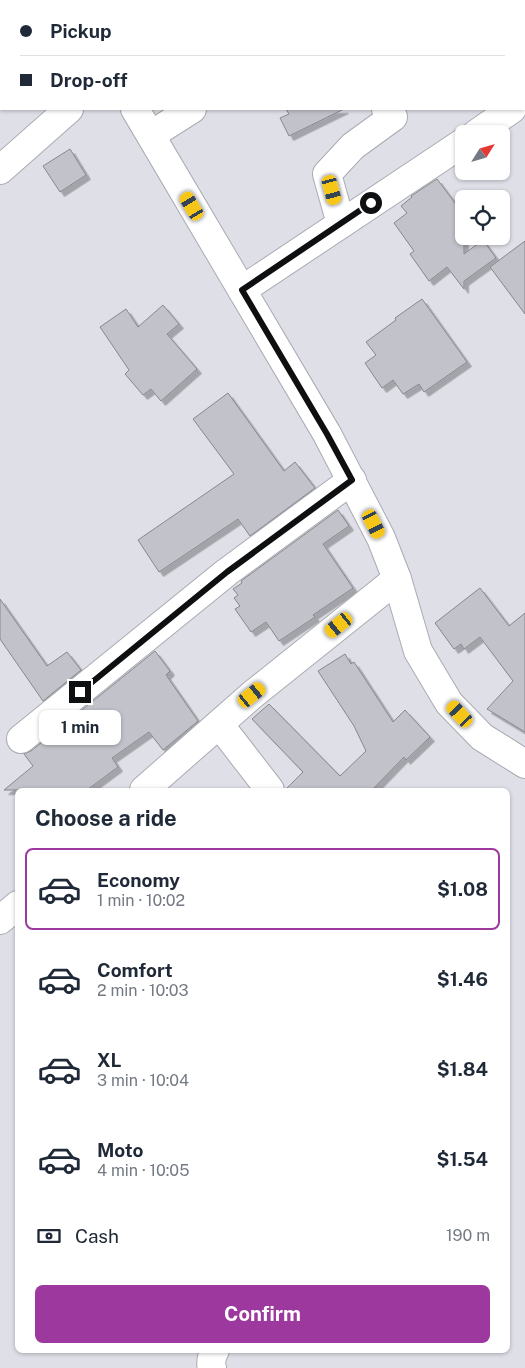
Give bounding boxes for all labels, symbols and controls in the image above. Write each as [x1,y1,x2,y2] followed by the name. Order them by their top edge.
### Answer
[50,20,112,42] text: Pickup
[50,69,127,91] text: Drop-off
[455,125,510,180] north arrow
[455,125,510,245] map controls
[320,174,343,206] car
[177,189,206,223] car
[455,190,510,245] button: locate
[360,192,382,214] route start
[360,507,387,541] car
[322,610,355,640] car
[235,680,268,710] car
[69,681,91,703] route end
[444,698,475,730] car
[39,710,121,744] callout: 1 min
[61,718,99,737] text: 1 min
[35,805,177,831] text: Choose a ride
[37,867,82,912] icon: car
[97,869,180,891] text: Economy
[437,878,488,900] text: $1.08
[97,891,185,910] text: 1 min · 10:02
[37,957,82,1002] icon: car
[97,959,173,981] text: Comfort
[437,968,488,990] text: $1.46
[97,981,189,1000] text: 2 min · 10:03
[37,1047,82,1092] icon: car
[97,1049,122,1071] text: XL
[437,1058,488,1080] text: $1.84
[97,1071,189,1090] text: 3 min · 10:04
[37,1137,82,1182] icon: car
[97,1139,143,1161] text: Moto
[437,1148,488,1170] text: $1.54
[97,1161,189,1180] text: 4 min · 10:05
[35,1222,63,1250] icon: cash
[75,1225,119,1247] text: Cash
[446,1226,490,1245] text: 190 m
[35,1285,490,1343] button: Confirm

